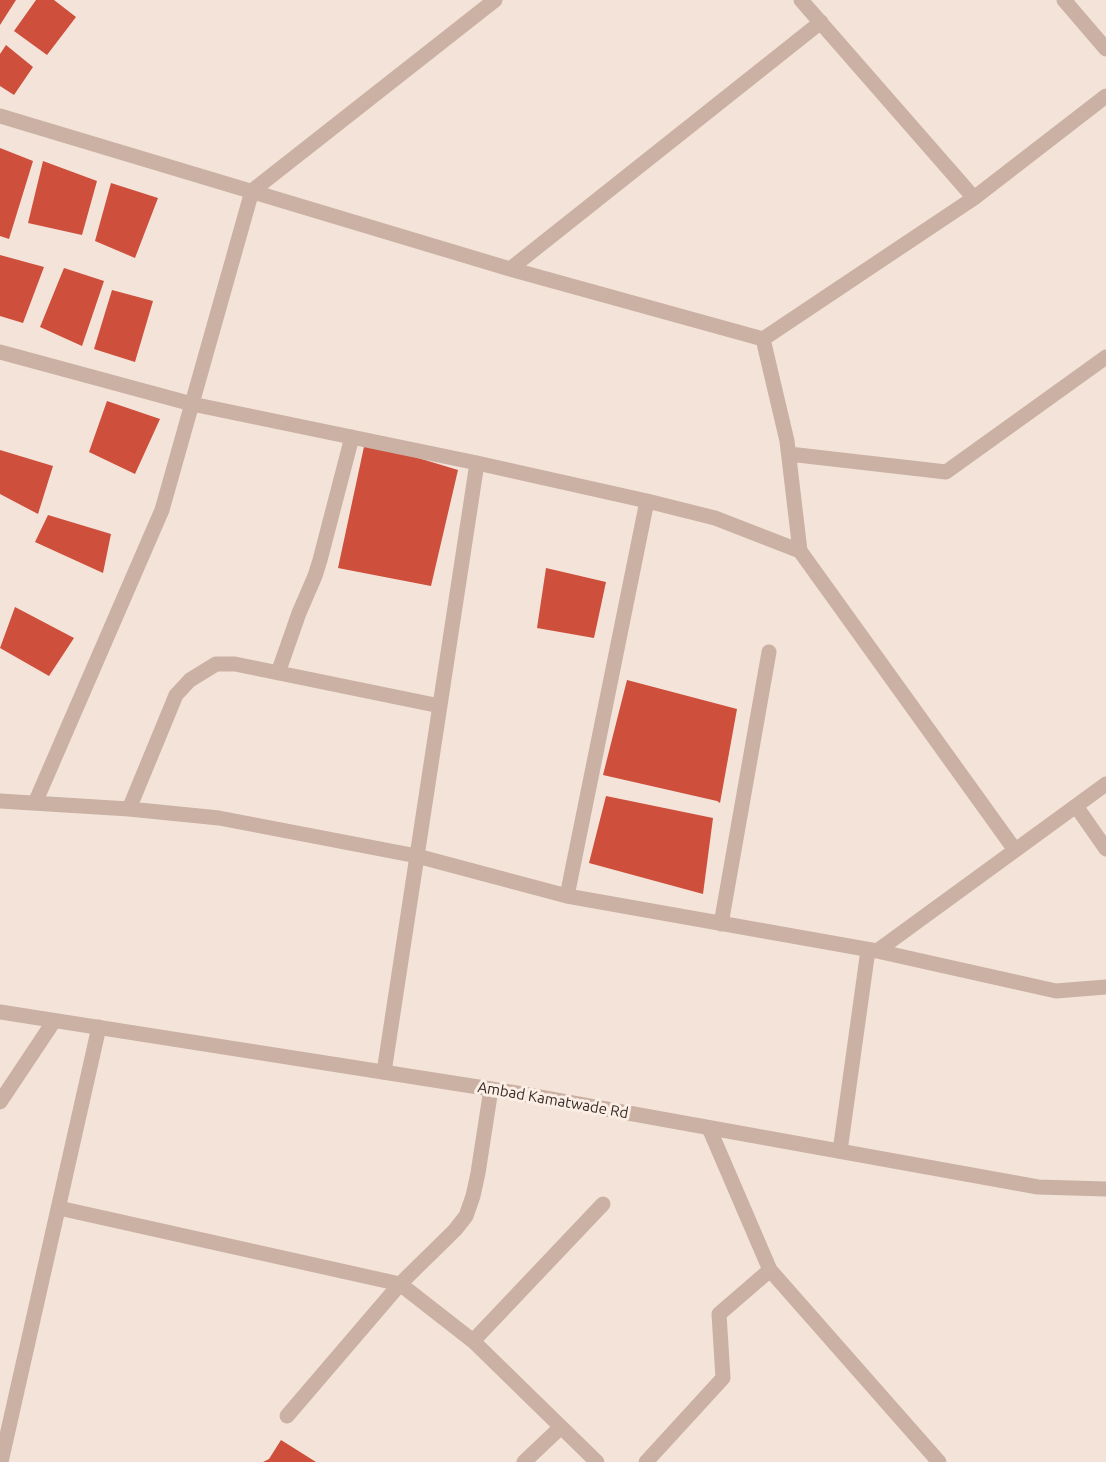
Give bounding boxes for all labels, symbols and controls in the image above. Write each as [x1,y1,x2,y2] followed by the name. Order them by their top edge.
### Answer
[476,1078,630,1122] street label: Ambad Kamatwade Rd

